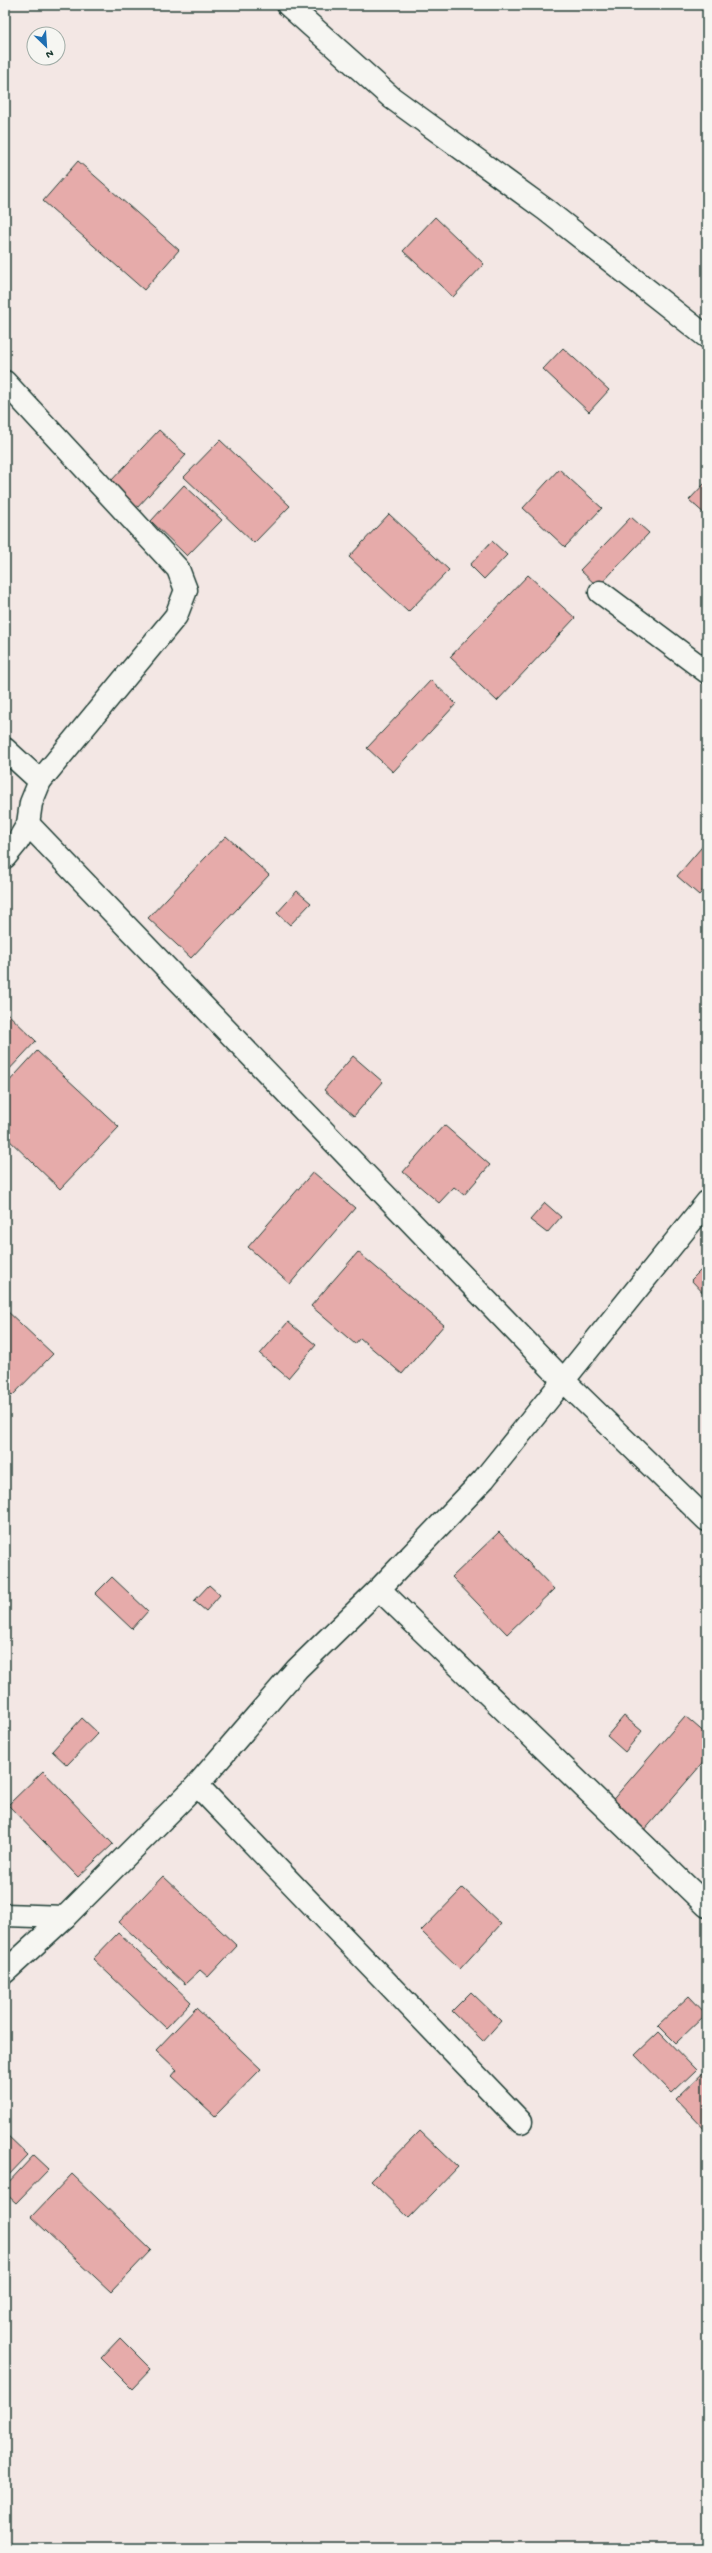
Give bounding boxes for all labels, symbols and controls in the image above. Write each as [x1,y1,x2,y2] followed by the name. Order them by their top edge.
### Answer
[26,26,66,66] north arrow
[44,46,55,60] text: N

